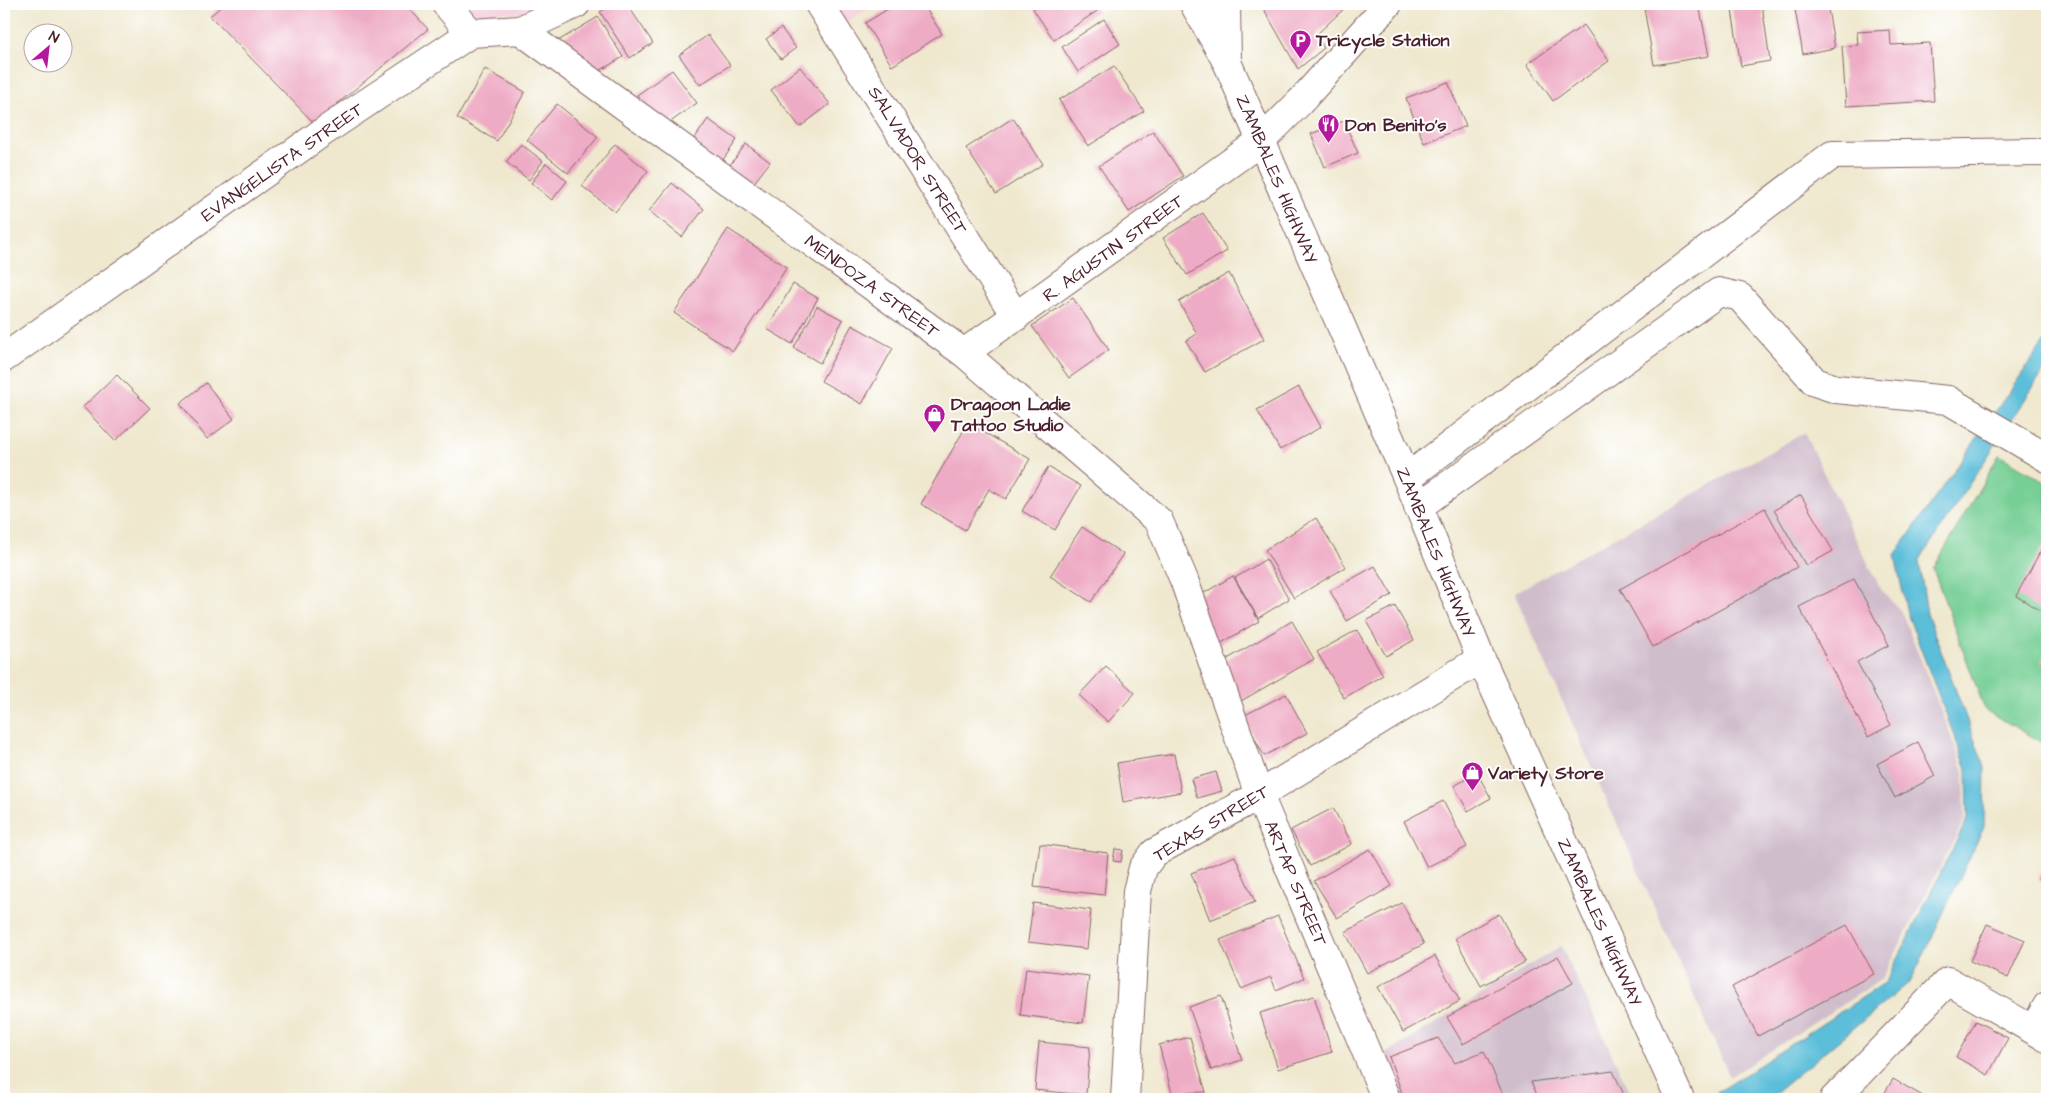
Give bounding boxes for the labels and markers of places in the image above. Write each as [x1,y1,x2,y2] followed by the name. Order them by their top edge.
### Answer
[1288,28,1312,59] parking icon: Tricycle Station
[1315,28,1449,54] place label: Tricycle Station
[1317,113,1341,144] restaurant icon: Don Benito's
[1345,113,1447,138] place label: Don Benito's
[950,392,1071,438] place label: Dragoon Ladie Tattoo Studio
[923,402,947,433] shop icon: Dragoon Ladie Tattoo Studio
[1460,761,1484,792] shop icon: Variety Store
[1487,761,1604,787] place label: Variety Store

